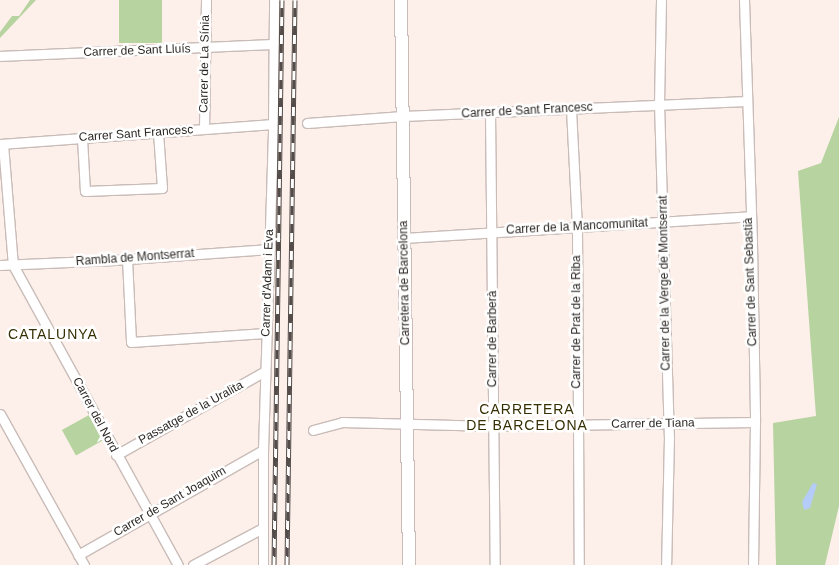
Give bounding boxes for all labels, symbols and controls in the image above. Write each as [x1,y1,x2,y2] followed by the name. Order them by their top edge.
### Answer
[197,15,213,113] street label: Carrer de La Sínia
[83,42,191,60] street label: Carrer de Sant Lluís
[461,100,593,122] street label: Carrer de Sant Francesc
[78,123,194,145] street label: Carrer Sant Francesc
[656,195,674,371] street label: Carrer de la Verge de Montserrat
[506,216,648,238] street label: Carrer de la Mancomunitat
[742,217,760,347] street label: Carrer de Sant Sebastià
[397,221,413,345] street label: Carretera de Barcelona
[259,229,277,337] street label: Carrer d'Adam i Eva
[75,247,195,269] street label: Rambla de Montserrat
[570,255,584,389] street label: Carrer de Prat de la Riba
[486,291,500,387] street label: Carrer de Barberà
[7,326,99,342] district label: CATALUNYA
[69,375,121,455] street label: Carrer del Nord
[136,378,246,448] street label: Passatge de la Uralita
[465,401,589,434] district label: CARRETERA DE BARCELONA
[611,416,695,432] street label: Carrer de Tiana
[111,464,229,540] street label: Carrer de Sant Joaquim

